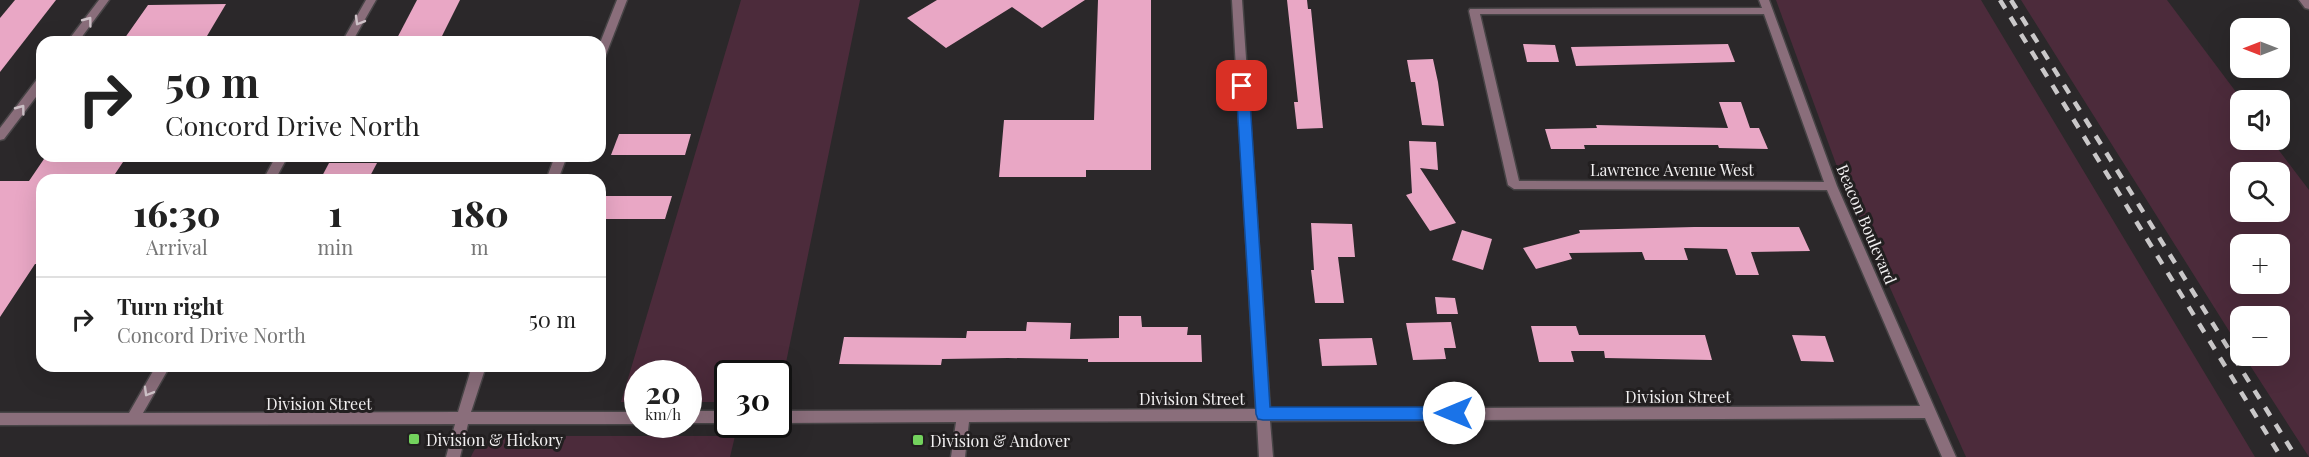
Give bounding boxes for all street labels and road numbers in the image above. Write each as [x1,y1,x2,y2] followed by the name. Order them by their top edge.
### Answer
[1590,159,1754,180] street label: Lawrence Avenue West
[1832,161,1902,287] street label: Beacon Boulevard
[1625,386,1731,407] street label: Division Street
[1139,388,1245,409] street label: Division Street
[266,393,372,414] street label: Division Street

